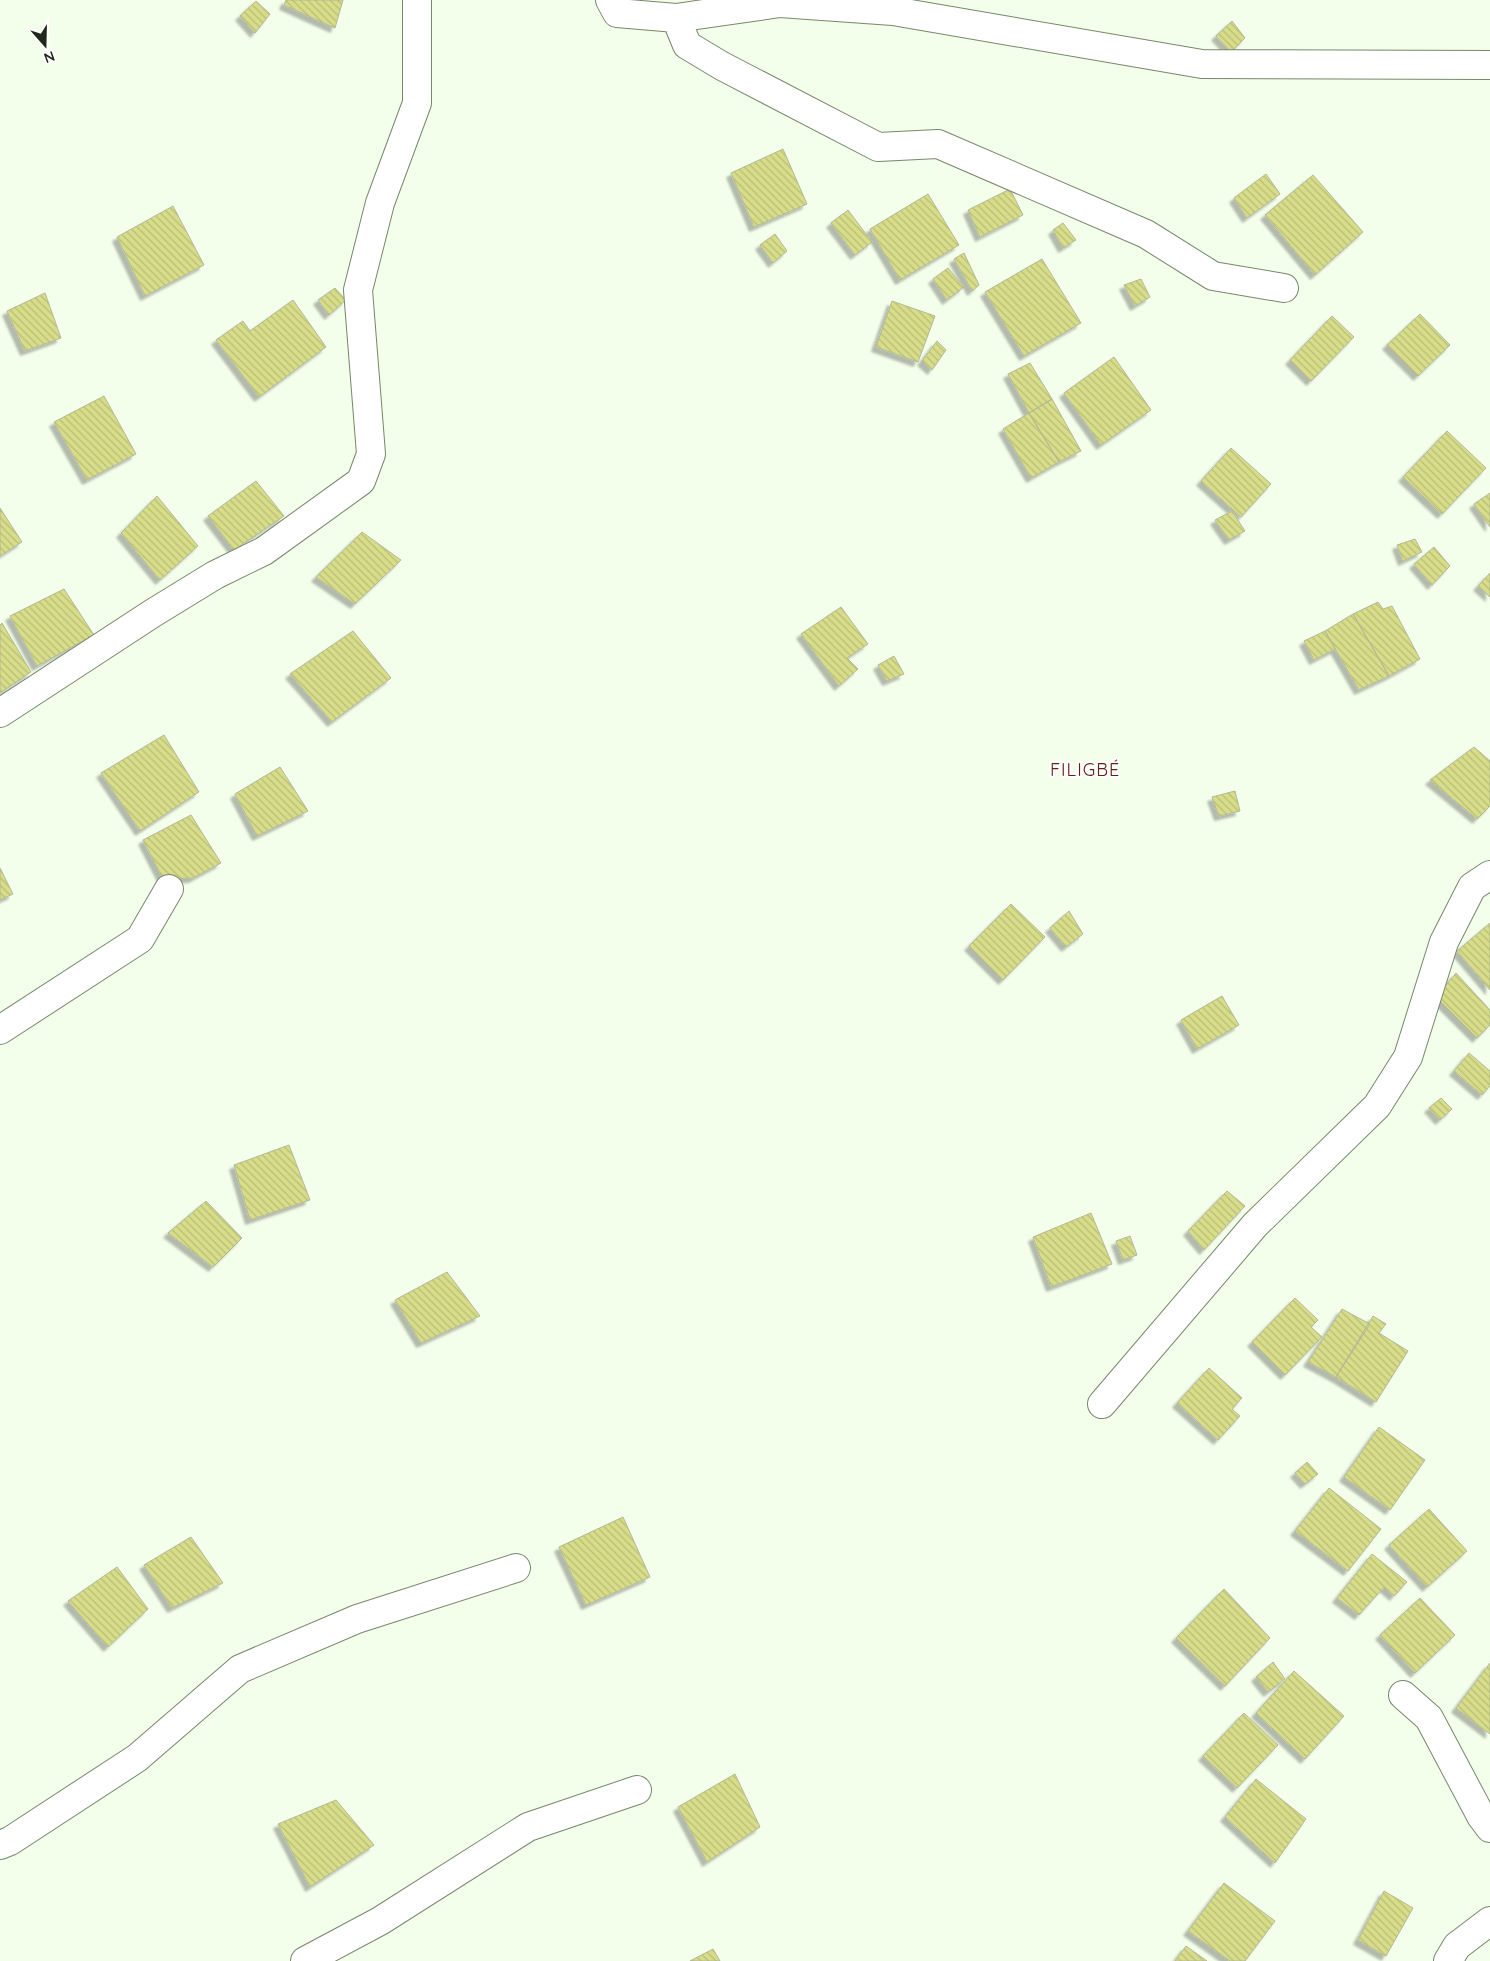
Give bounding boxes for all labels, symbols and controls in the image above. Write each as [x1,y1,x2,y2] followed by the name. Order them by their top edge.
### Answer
[20,20,70,70] north arrow
[42,47,57,67] text: N
[1050,758,1120,781] district label: FILIGBÉ

